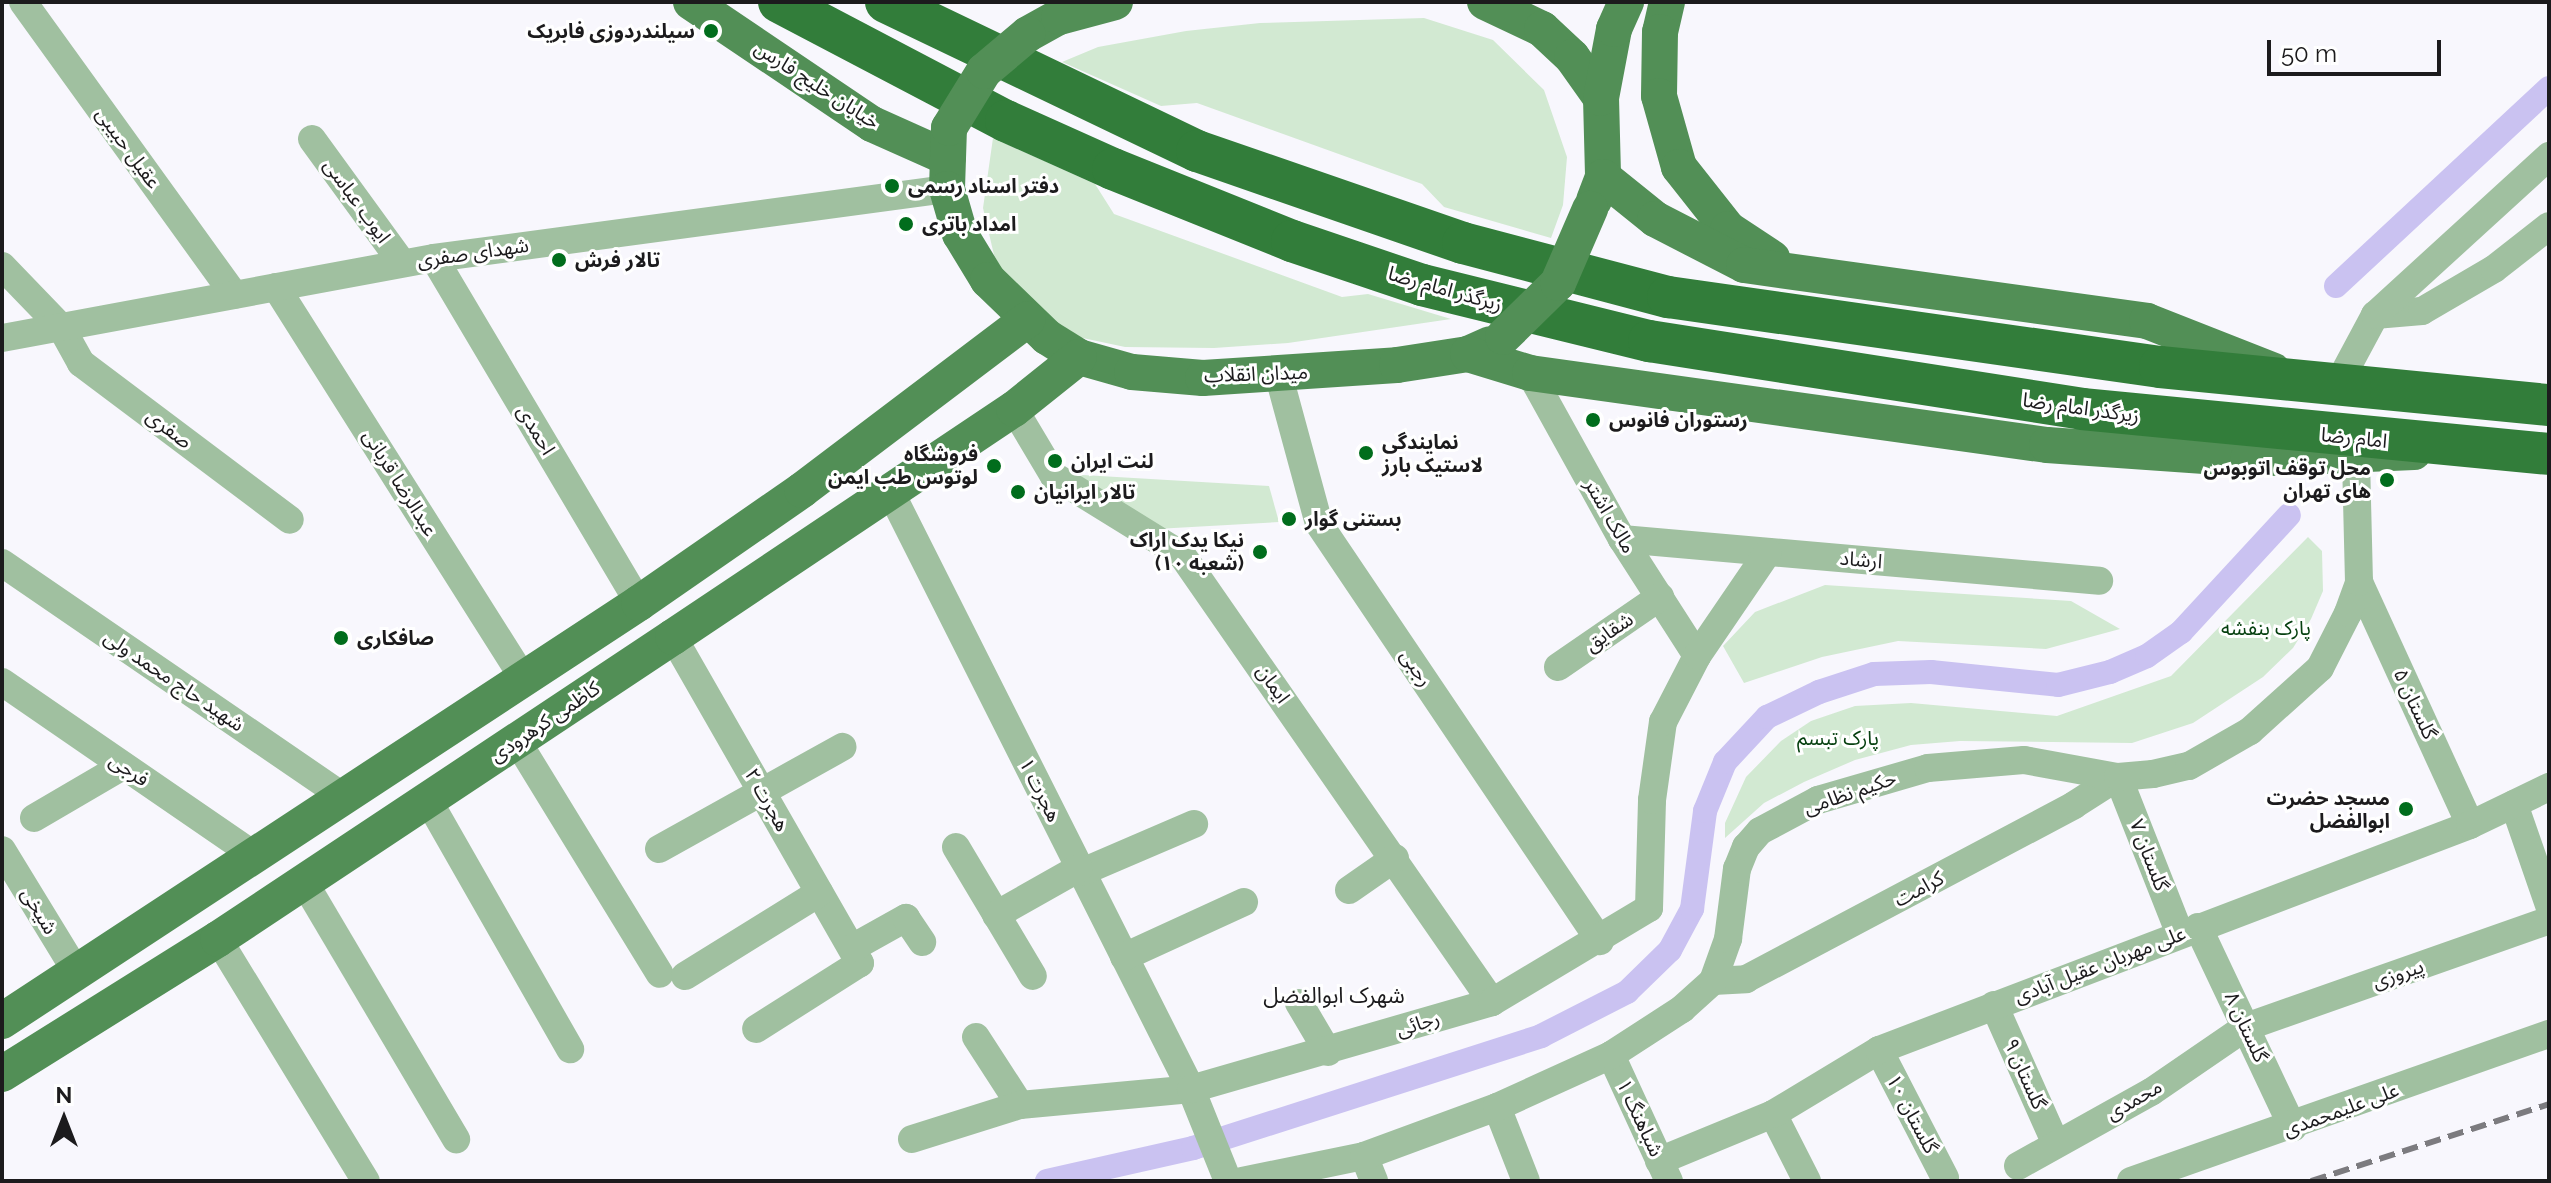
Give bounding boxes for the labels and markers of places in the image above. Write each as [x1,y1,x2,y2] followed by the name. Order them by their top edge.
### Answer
[527,19,695,43] place label: سیلندردوزی فابریک
[702,22,720,40] marker: سیلندردوزی فابریک
[908,174,1059,198] place label: دفتر اسناد رسمی
[883,177,901,195] marker: دفتر اسناد رسمی
[922,212,1016,236] place label: امداد باتری
[897,215,915,233] marker: امداد باتری
[575,248,660,272] place label: تالار فرش
[550,251,568,269] marker: تالار فرش
[1609,408,1748,432] place label: رستوران فانوس
[1584,411,1602,429] marker: رستوران فانوس
[1382,430,1483,477] place label: نمایندگی لاستیک بارز
[828,442,978,489] place label: فروشگاه لوتوس طب ایمن
[1357,444,1375,462] marker: نمایندگی لاستیک بارز
[1071,449,1154,473] place label: لنت ایران
[1046,452,1064,470] marker: لنت ایران
[2203,456,2371,503] place label: محل توقف اتوبوس های تهران
[985,457,1003,475] marker: فروشگاه لوتوس طب ایمن
[2378,471,2396,489] marker: محل توقف اتوبوس های تهران
[1034,480,1135,504] place label: تالار ایرانیان
[1009,483,1027,501] marker: تالار ایرانیان
[1305,507,1402,531] place label: بستنی گوار
[1280,510,1298,528] marker: بستنی گوار
[1130,528,1244,575] place label: نیکا یدک اراک (شعبه ۱۰)
[1251,543,1269,561] marker: نیکا یدک اراک (شعبه ۱۰)
[357,626,434,650] place label: صافکاری
[332,629,350,647] marker: صافکاری
[2267,786,2390,833] place label: مسجد حضرت ابوالفضل
[2397,800,2415,818] marker: مسجد حضرت ابوالفضل

